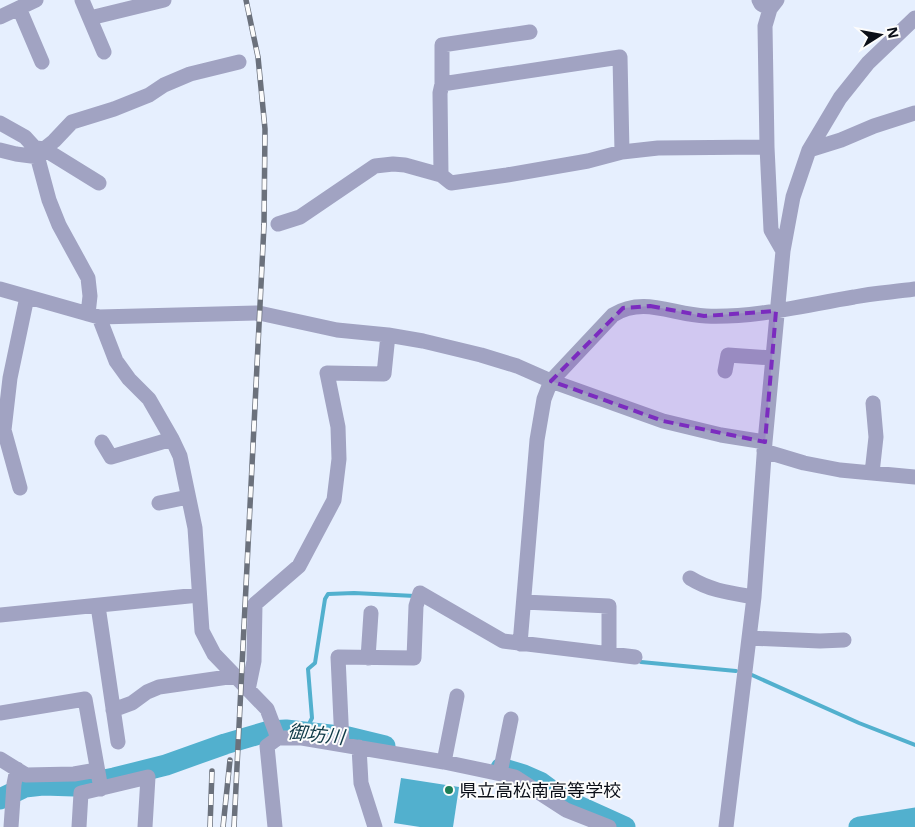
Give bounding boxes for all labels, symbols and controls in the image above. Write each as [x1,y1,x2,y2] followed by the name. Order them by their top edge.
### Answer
[855,10,905,60] north arrow
[883,25,904,40] text: N
[286,718,348,750] water label: 御坊川
[459,778,621,802] place label: 県立高松南高等学校
[443,784,455,796] marker: 県立高松南高等学校

